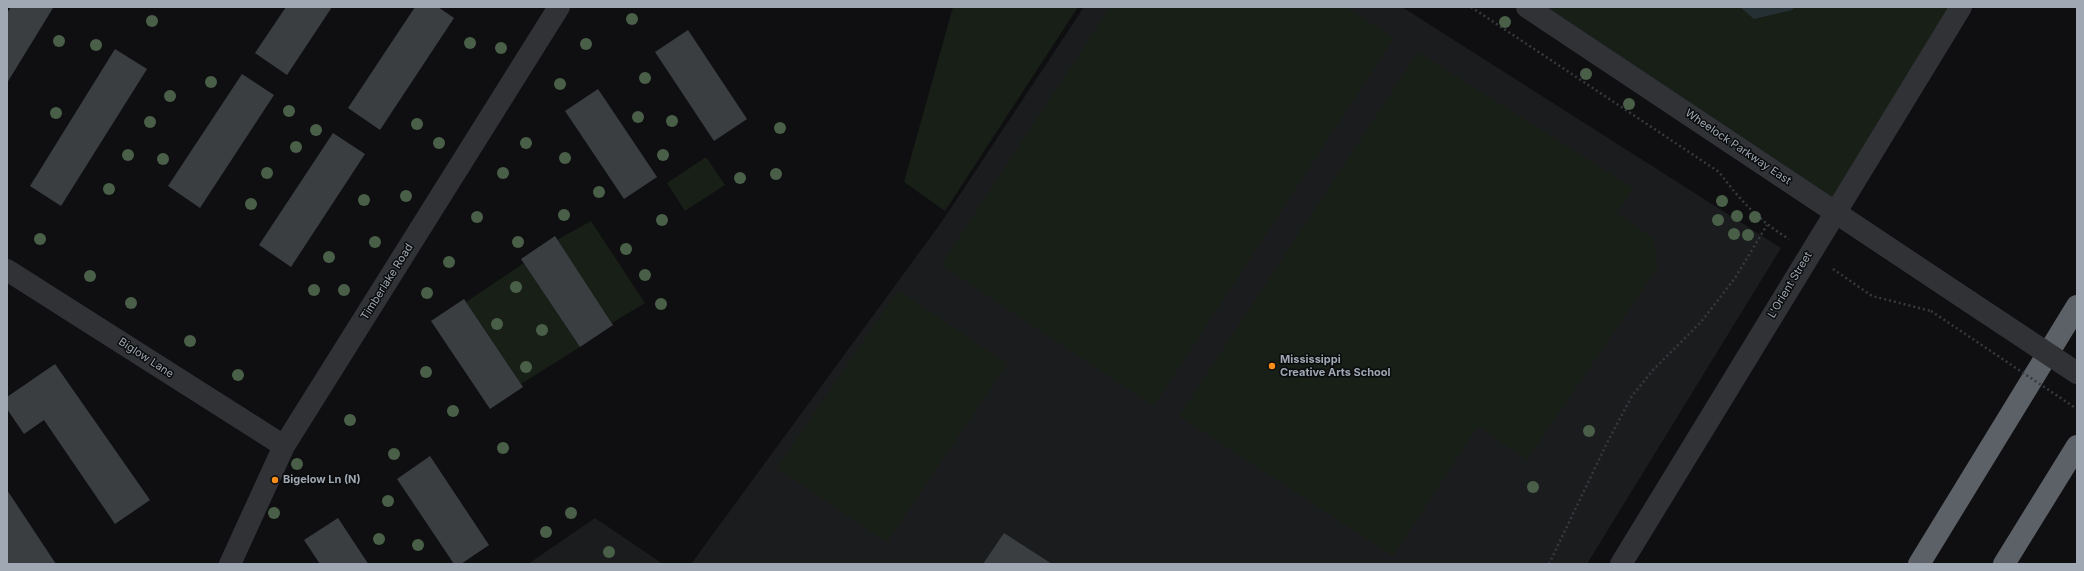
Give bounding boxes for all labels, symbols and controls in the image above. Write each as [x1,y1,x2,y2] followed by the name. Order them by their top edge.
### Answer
[1683,107,1793,187] street label: Wheelock Parkway East
[358,241,416,323] street label: Timberlake Road
[1765,250,1815,320] street label: L'Orient Street
[116,335,176,381] street label: Biglow Lane
[1280,353,1391,379] place label: Mississippi Creative Arts School
[1267,361,1277,371] marker: Mississippi Creative Arts School
[283,473,361,487] place label: Bigelow Ln (N)
[270,475,280,485] marker: Bigelow Ln (N)

